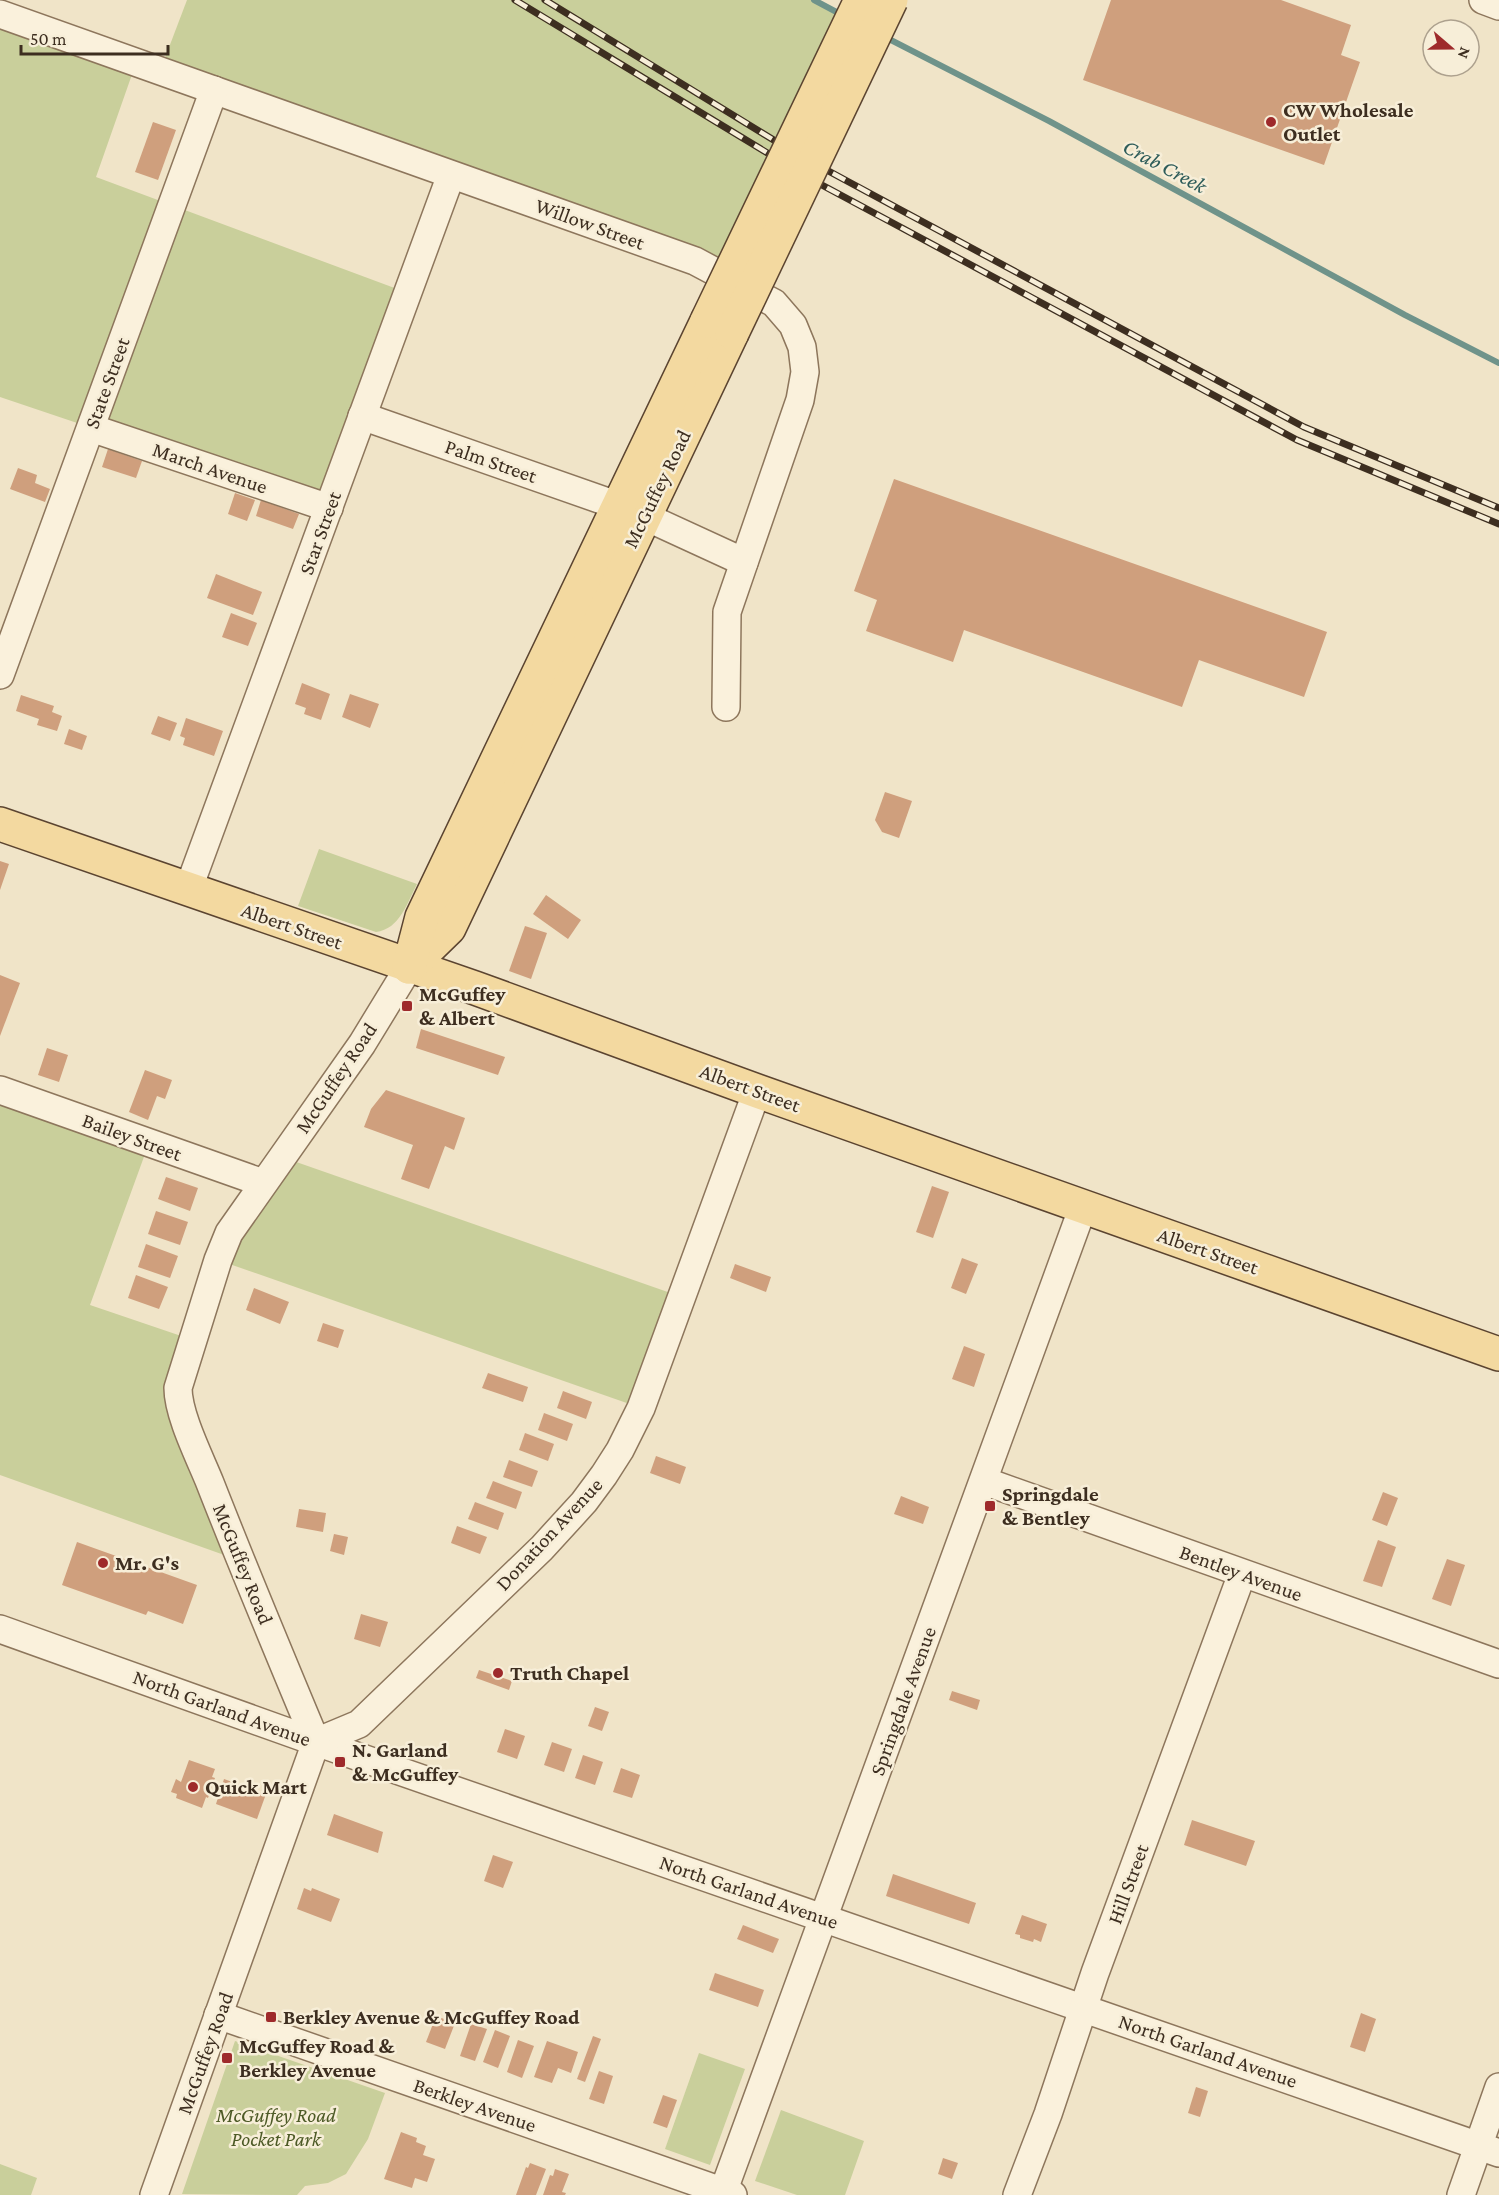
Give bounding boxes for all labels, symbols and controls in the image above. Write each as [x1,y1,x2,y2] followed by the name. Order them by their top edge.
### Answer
[21,18,168,56] scale bar
[1421,18,1481,78] north arrow
[30,29,67,49] text: 50 m
[1455,45,1474,61] text: N
[1283,98,1414,146] place label: CW Wholesale Outlet
[1264,115,1278,129] marker: CW Wholesale Outlet
[1119,134,1212,199] water label: Crab Creek
[532,193,649,255] street label: Willow Street
[79,333,135,432] street label: State Street
[618,426,696,552] street label: McGuffey Road
[442,434,541,488] street label: Palm Street
[149,437,271,499] street label: March Avenue
[294,487,347,578] street label: Star Street
[238,898,347,955] street label: Albert Street
[419,982,506,1030] place label: McGuffey & Albert
[400,999,414,1013] marker: McGuffey & Albert
[290,1018,382,1138] street label: McGuffey Road
[697,1059,804,1118] street label: Albert Street
[79,1108,186,1166] street label: Bailey Street
[1154,1223,1263,1280] street label: Albert Street
[491,1473,607,1595] street label: Donation Avenue
[1002,1482,1099,1530] place label: Springdale & Bentley
[983,1499,997,1513] marker: Springdale & Bentley
[208,1500,278,1628] street label: McGuffey Road
[1176,1540,1306,1606] street label: Bentley Avenue
[115,1551,180,1575] place label: Mr. G's
[96,1556,110,1570] marker: Mr. G's
[865,1623,941,1779] street label: Springdale Avenue
[510,1661,629,1685] place label: Truth Chapel
[130,1665,314,1751] street label: North Garland Avenue
[491,1666,505,1680] marker: Truth Chapel
[352,1738,459,1786] place label: N. Garland & McGuffey
[333,1755,347,1769] marker: N. Garland & McGuffey
[205,1775,307,1799] place label: Quick Mart
[186,1780,200,1794] marker: Quick Mart
[1102,1840,1154,1927] street label: Hill Street
[656,1850,842,1934] street label: North Garland Avenue
[172,1989,238,2117] street label: McGuffey Road
[283,2005,580,2029] place label: Berkley Avenue & McGuffey Road
[1115,2009,1301,2093] street label: North Garland Avenue
[264,2010,278,2024] marker: Berkley Avenue & McGuffey Road
[239,2034,396,2082] place label: McGuffey Road & Berkley Avenue
[220,2051,234,2065] marker: McGuffey Road & Berkley Avenue
[410,2073,540,2137] street label: Berkley Avenue
[215,2103,337,2151] park label: McGuffey Road Pocket Park

